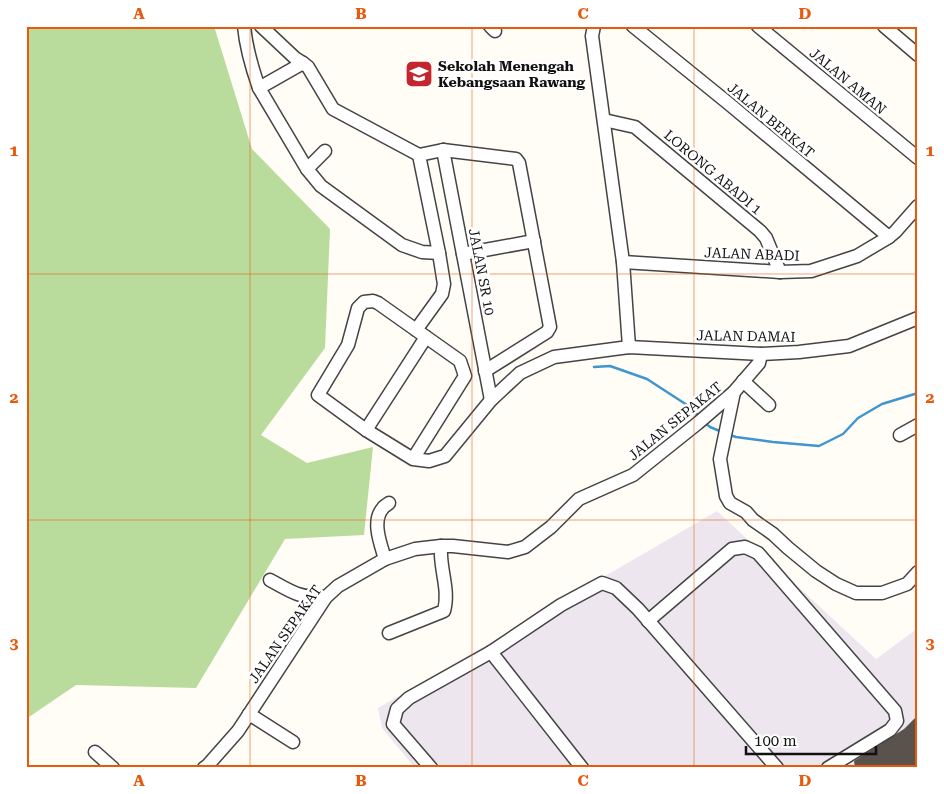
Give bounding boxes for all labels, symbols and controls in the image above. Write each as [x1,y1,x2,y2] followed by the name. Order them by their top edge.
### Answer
[133,4,145,23] text: A
[355,4,367,23] text: B
[577,4,589,23] text: C
[799,4,812,23] text: D
[807,44,889,118] street label: JALAN AMAN
[438,58,586,90] place label: Sekolah Menengah Kebangsaan Rawang
[404,59,434,89] school or university icon: Sekolah Menengah Kebangsaan Rawang
[725,79,817,161] street label: JALAN BERKAT
[661,127,765,218] street label: LORONG ABADI 1
[10,141,19,160] text: 1
[926,141,935,160] text: 1
[466,227,498,317] street label: JALAN SR 10
[704,244,800,264] street label: JALAN ABADI
[696,327,796,345] street label: JALAN DAMAI
[625,378,725,464] street label: JALAN SEPAKAT
[10,388,19,407] text: 2
[926,388,935,407] text: 2
[245,582,325,686] street label: JALAN SEPAKAT
[10,634,19,653] text: 3
[926,634,935,653] text: 3
[746,724,876,756] scale bar
[754,732,797,750] text: 100 m
[133,771,145,790] text: A
[355,771,367,790] text: B
[577,771,589,790] text: C
[799,771,812,790] text: D

